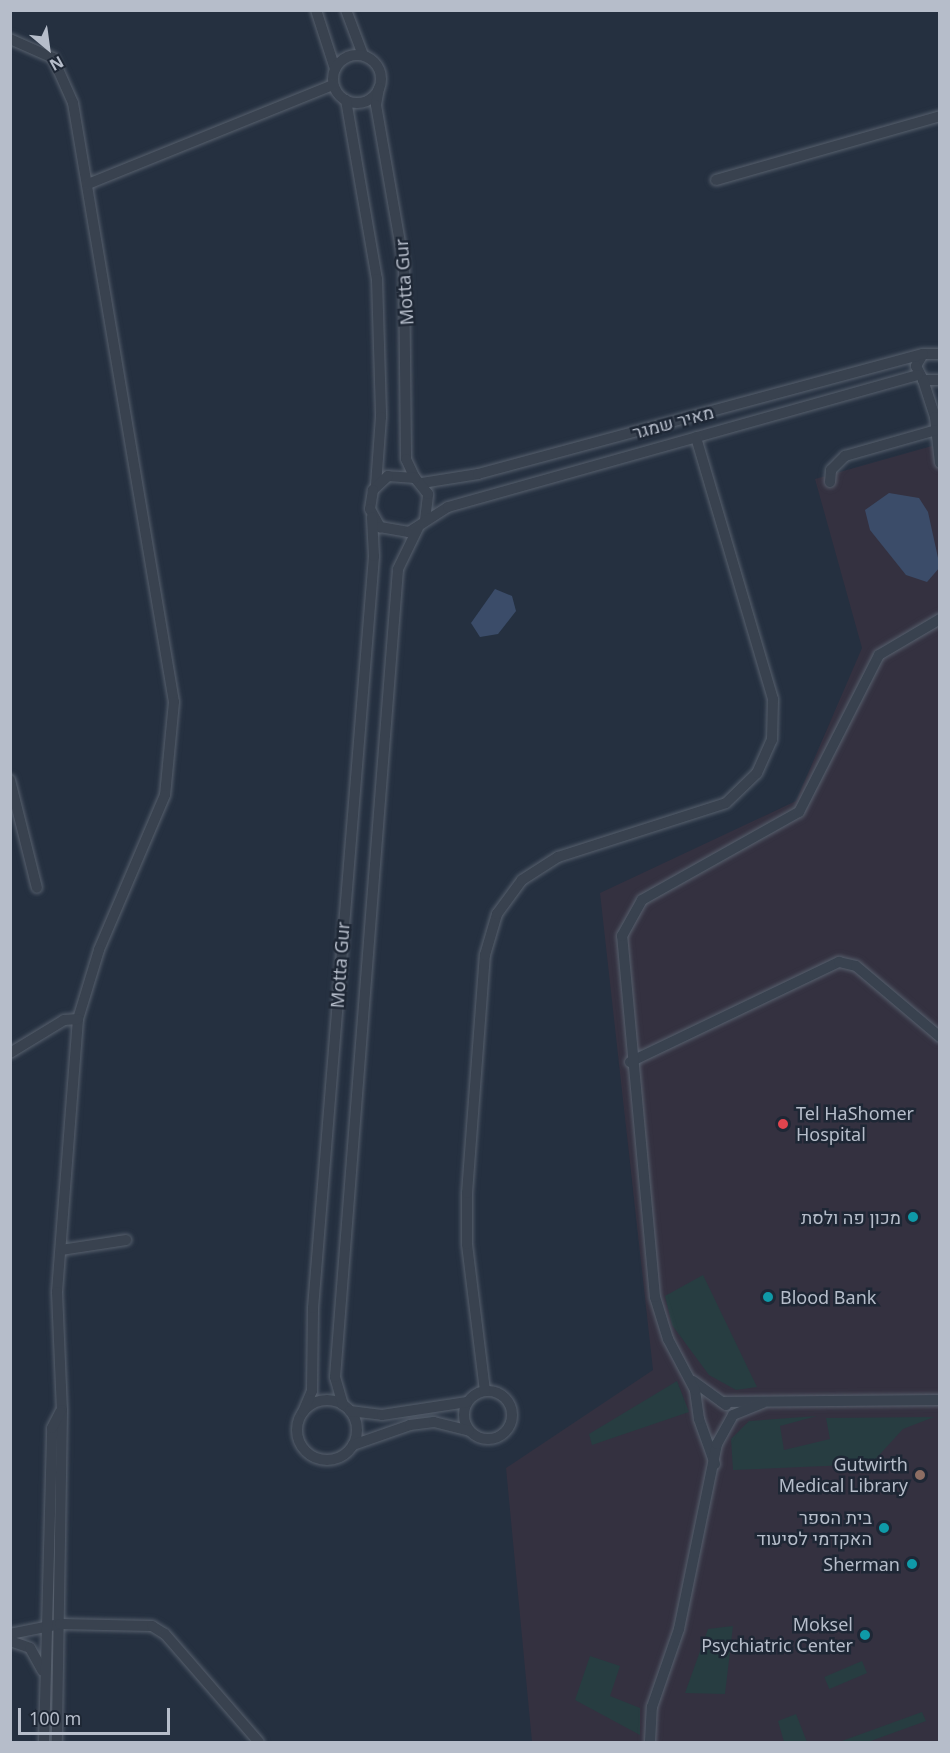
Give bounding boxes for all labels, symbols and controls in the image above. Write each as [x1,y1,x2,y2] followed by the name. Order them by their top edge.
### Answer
[18,18,78,78] north arrow
[46,51,68,77] text: N
[390,238,418,326] street label: Motta Gur
[630,401,716,443] street label: מאיר שמגר
[326,921,354,1009] street label: Motta Gur
[796,1103,914,1146] place label: Tel HaShomer Hospital
[774,1115,792,1133] marker: Tel HaShomer Hospital
[801,1206,901,1228] place label: מכון פה ולסת
[906,1210,920,1224] marker: מכון פה ולסת
[780,1286,876,1308] place label: Blood Bank
[761,1290,775,1304] marker: Blood Bank
[779,1454,908,1496] place label: Gutwirth Medical Library
[913,1468,927,1482] marker: Gutwirth Medical Library
[757,1507,872,1550] place label: בית הספר האקדמי לסיעוד
[877,1521,891,1535] marker: בית הספר האקדמי לסיעוד
[823,1553,900,1575] place label: Sherman
[905,1557,919,1571] marker: Sherman
[701,1614,853,1656] place label: Moksel Psychiatric Center
[858,1628,872,1642] marker: Moksel Psychiatric Center
[21,1696,172,1734] scale bar
[29,1706,81,1730] text: 100 m

